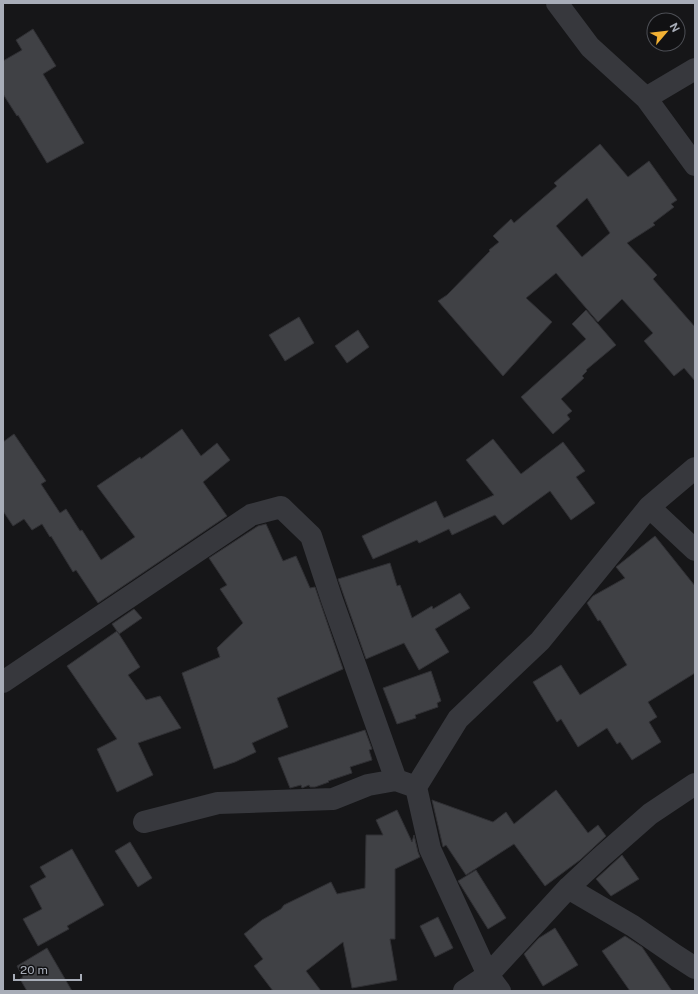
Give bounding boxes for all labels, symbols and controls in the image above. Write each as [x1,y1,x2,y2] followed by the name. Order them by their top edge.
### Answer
[646,12,686,52] north arrow
[668,21,682,34] text: N
[14,956,81,982] scale bar
[20,963,48,977] text: 20 m

